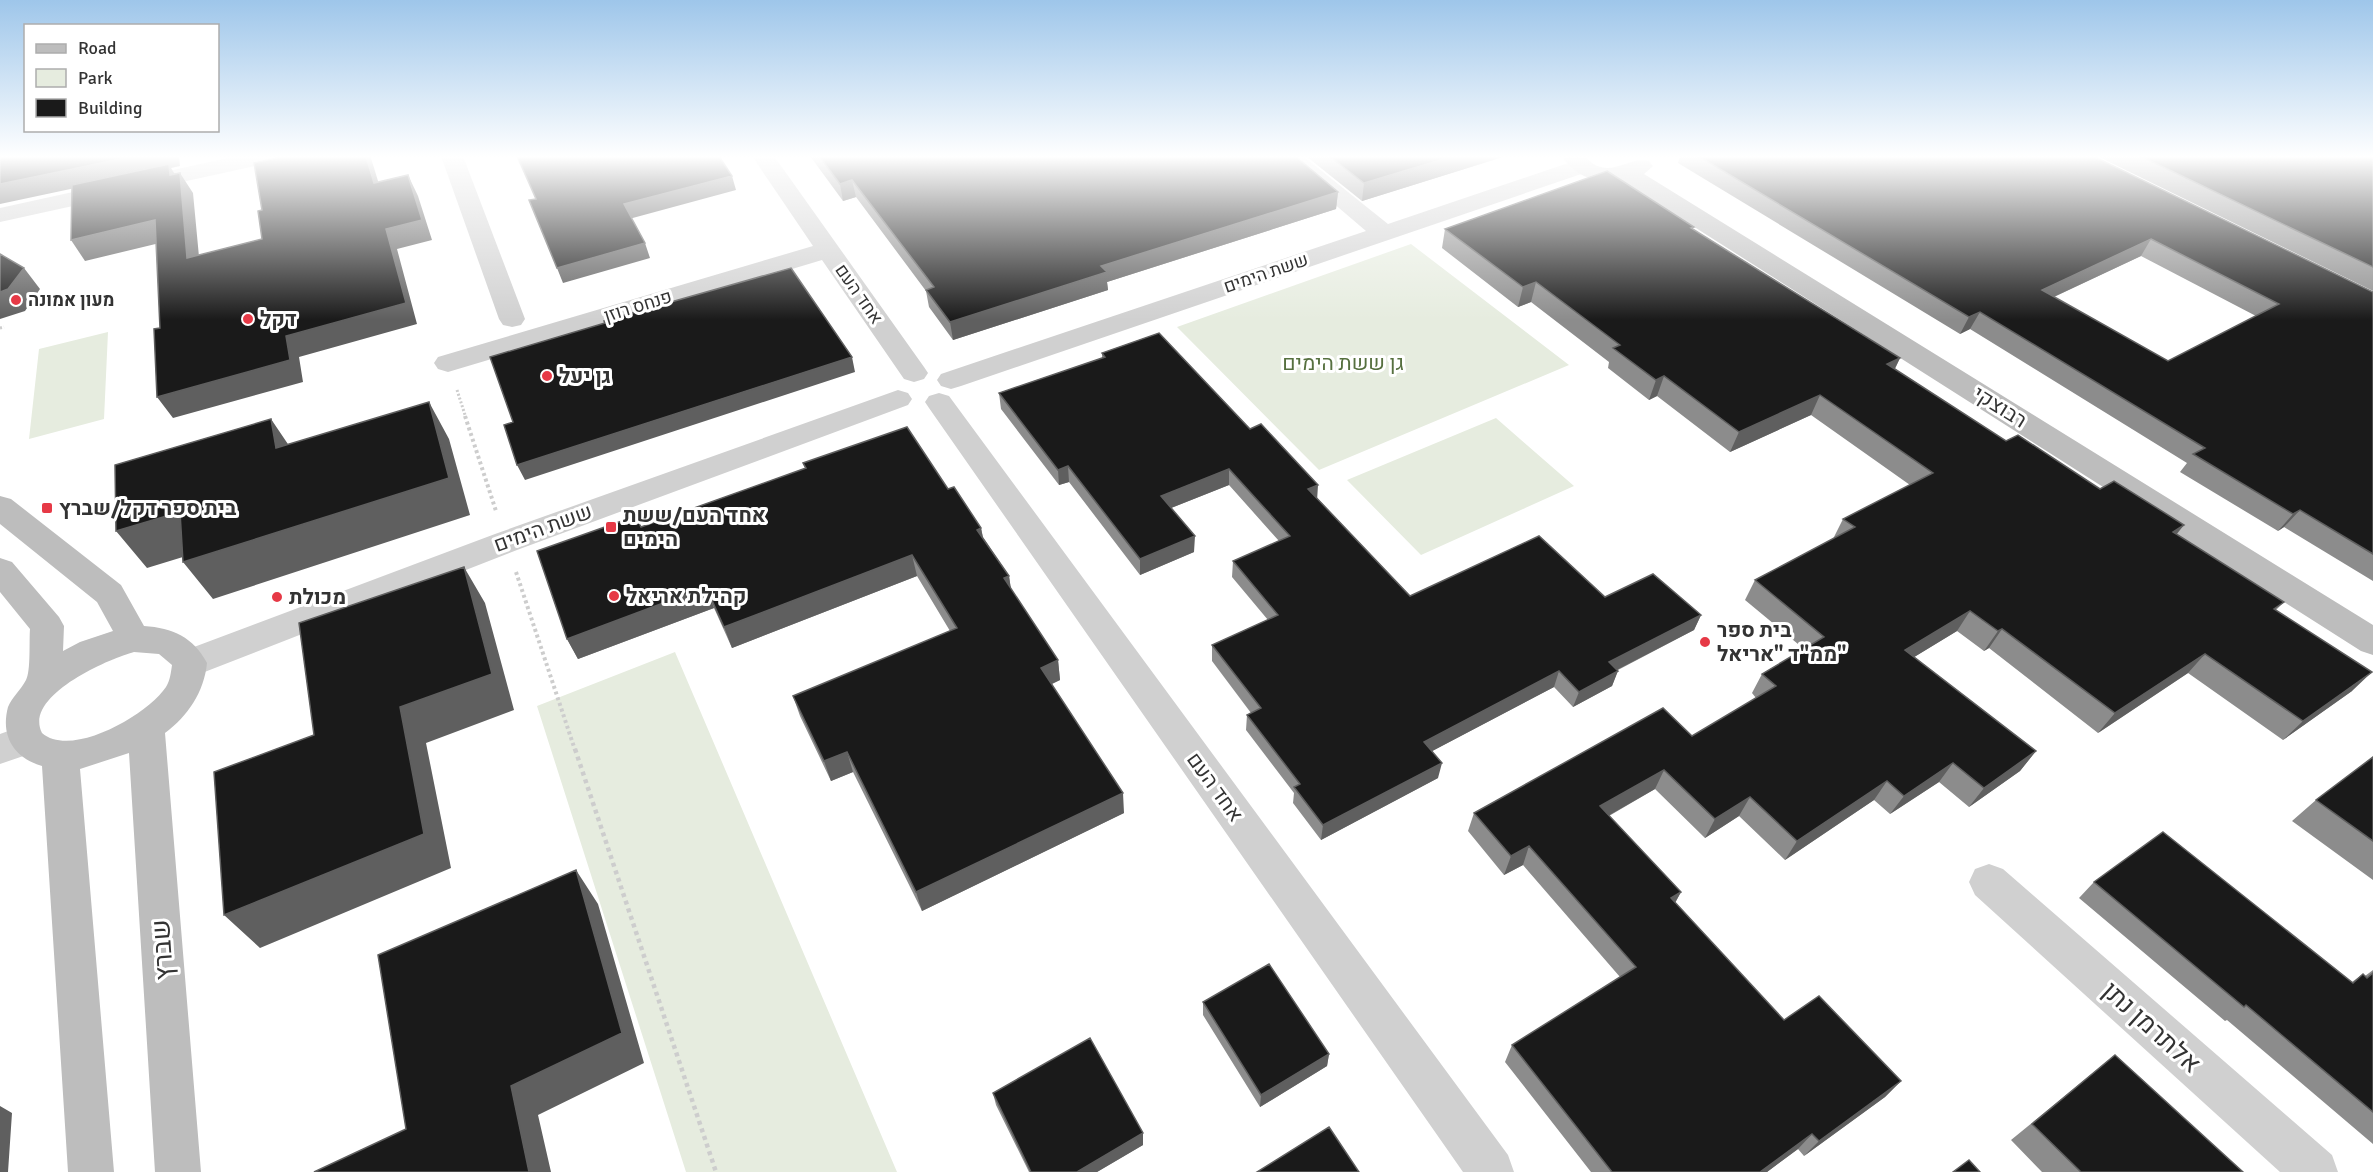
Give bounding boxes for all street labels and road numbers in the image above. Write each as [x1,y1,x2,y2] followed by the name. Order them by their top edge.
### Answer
[1221,248,1311,298] street label: ששת הימים
[830,260,888,328] street label: אחד העם
[601,285,675,327] street label: פנחס רוזן
[1968,380,2032,434] street label: רבוצקי
[490,498,596,558] street label: ששת הימים
[1181,747,1249,827] street label: אחד העם
[145,918,181,981] street label: שברץ
[2095,975,2207,1080] street label: אלתרמן נתן

